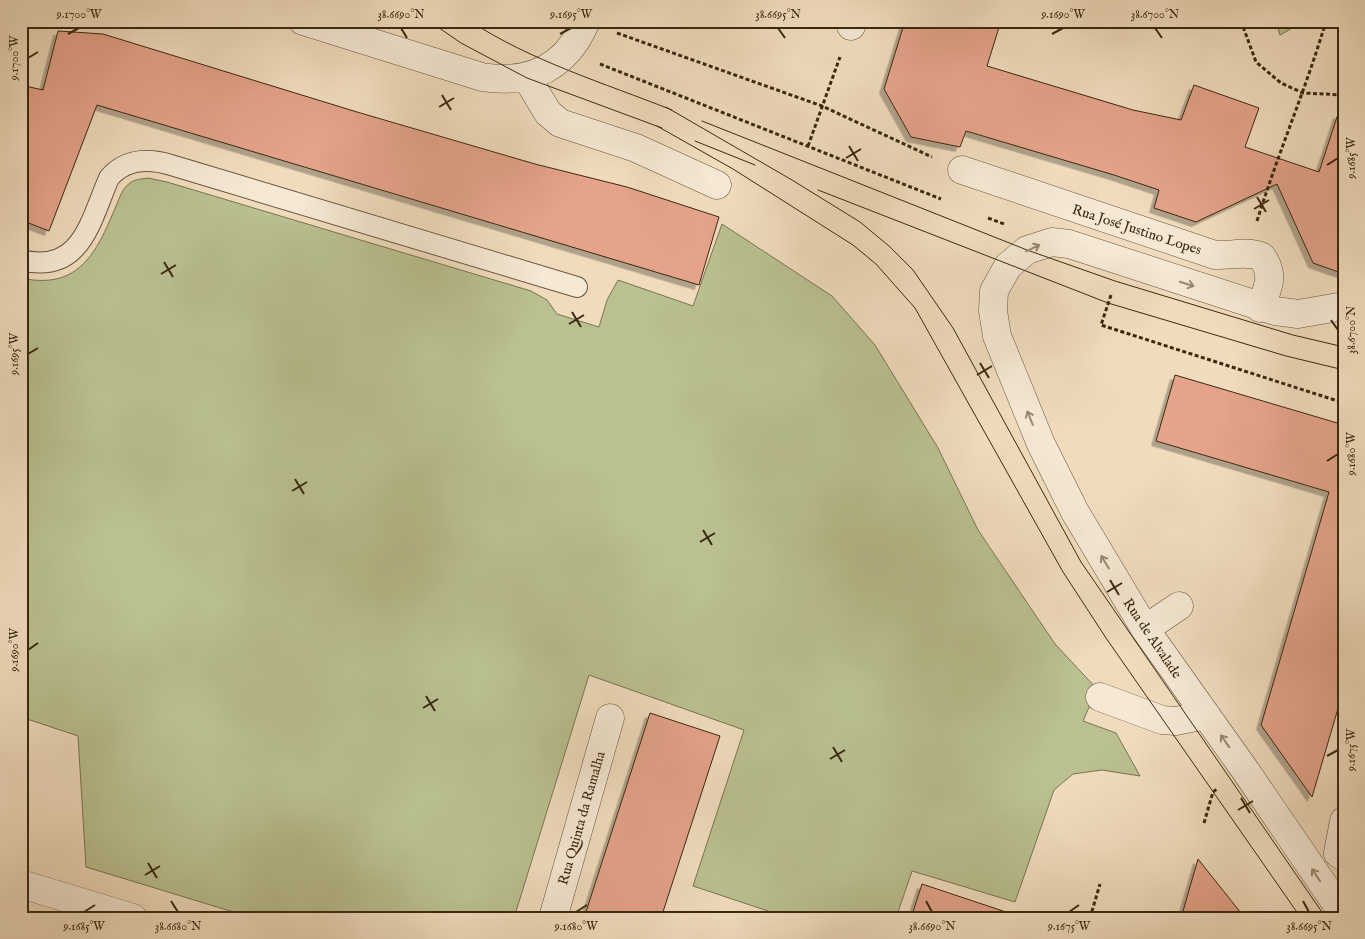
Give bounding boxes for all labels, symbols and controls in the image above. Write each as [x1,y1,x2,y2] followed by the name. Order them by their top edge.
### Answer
[56,7,102,22] text: 9.1700°W
[377,7,425,22] text: 38.6690°N
[549,7,593,22] text: 9.1695°W
[755,7,801,22] text: 38.6695°N
[1040,7,1085,22] text: 9.1690°W
[1131,7,1180,22] text: 38.6700°N
[7,35,22,81] text: 9.1700°W
[1344,137,1359,180] text: 9.1685°W
[1070,201,1204,259] street label: Rua José Justino Lopes
[1025,243,1040,253] one-way arrow
[1179,280,1195,289] one-way arrow
[1344,305,1359,354] text: 38.6700°N
[7,332,22,376] text: 9.1695°W
[1025,411,1035,426] one-way arrow
[1344,432,1359,477] text: 9.1680°W
[1099,556,1109,570] one-way arrow
[1119,595,1186,683] street label: Rua de Alvalade
[7,628,22,673] text: 9.1690°W
[1344,728,1359,772] text: 9.1675°W
[1220,734,1230,748] one-way arrow
[554,748,610,887] street label: Rua Quinta da Ramalha
[1311,868,1321,882] one-way arrow
[62,919,105,934] text: 9.1685°W
[155,919,202,934] text: 38.6680°N
[553,919,598,934] text: 9.1680°W
[908,919,956,934] text: 38.6690°N
[1047,919,1091,934] text: 9.1675°W
[1286,919,1332,934] text: 38.6695°N

